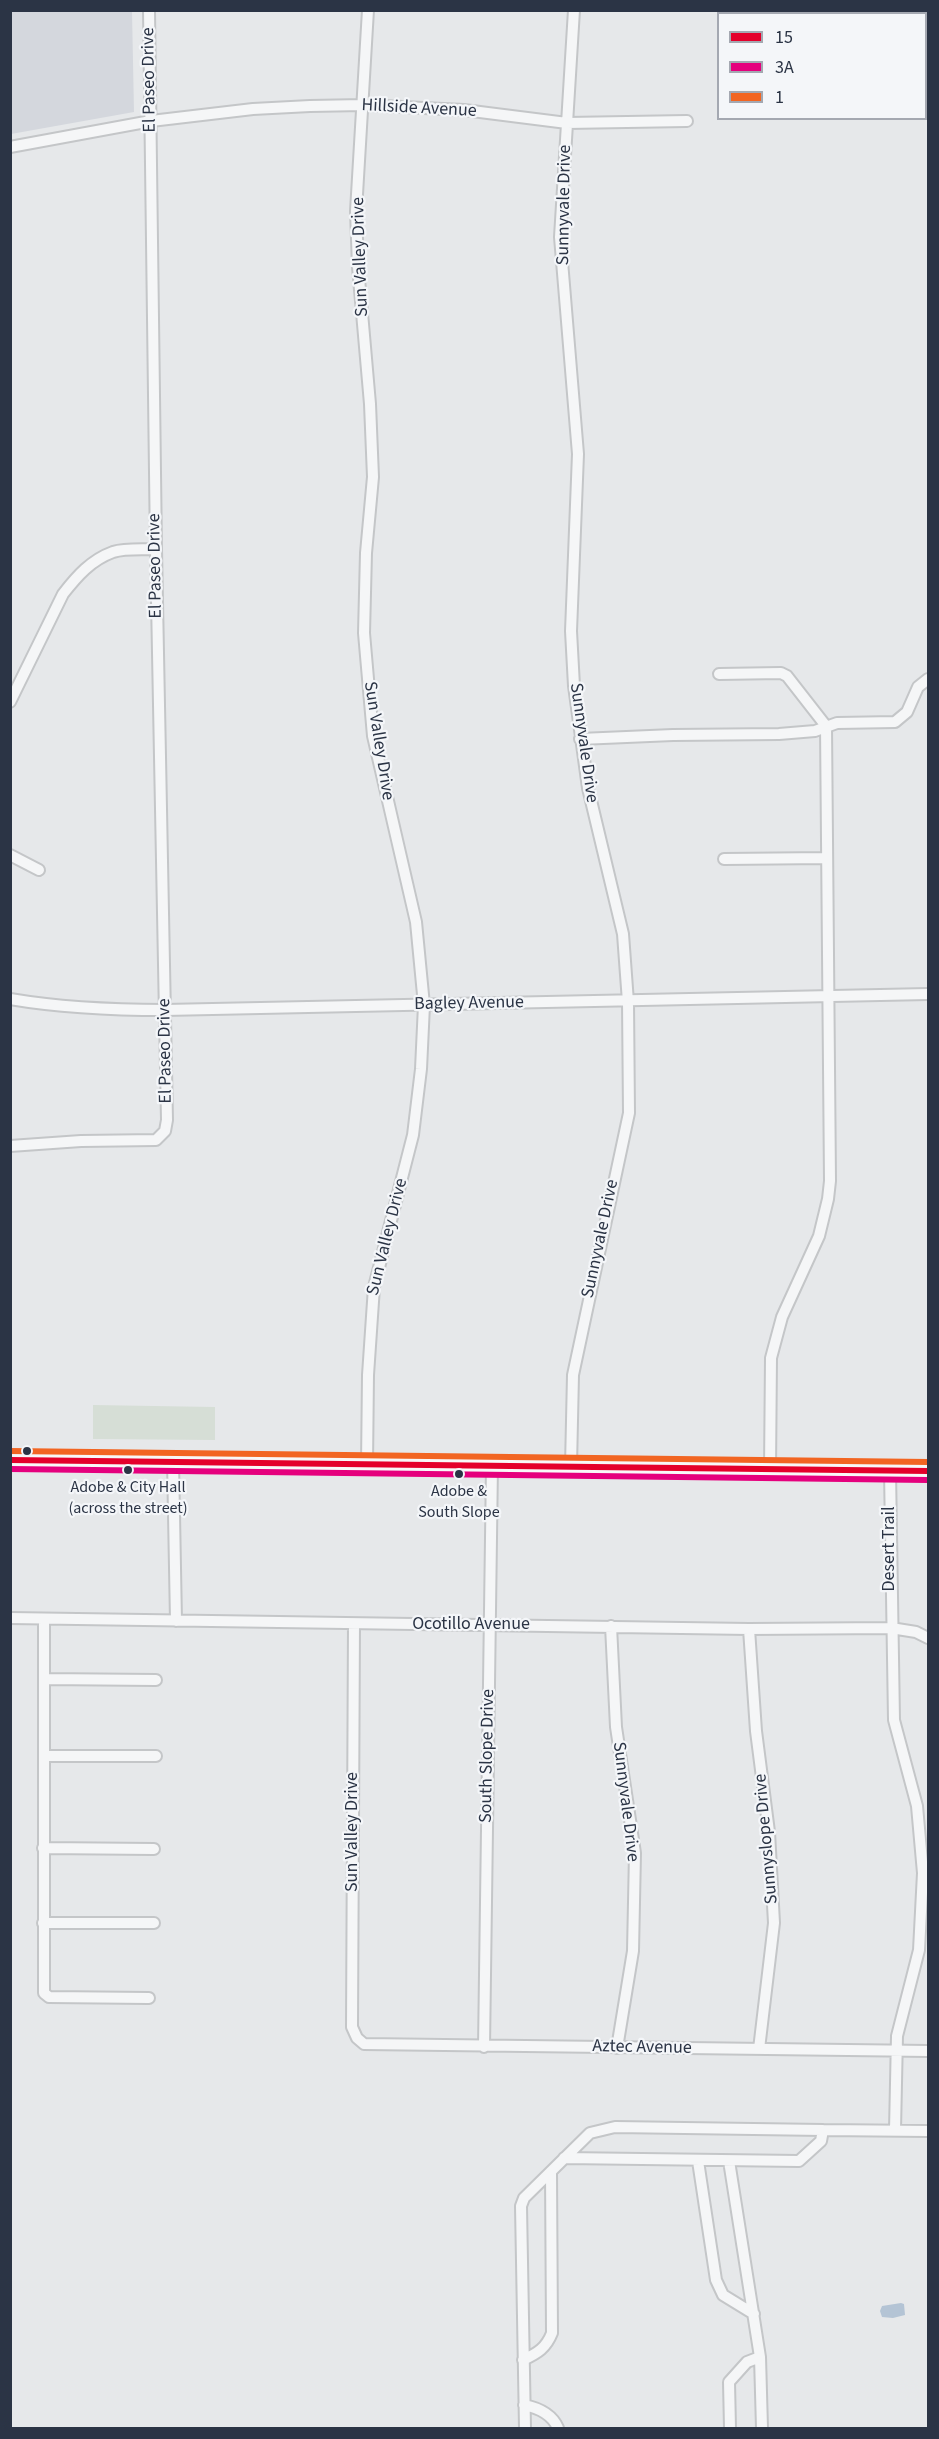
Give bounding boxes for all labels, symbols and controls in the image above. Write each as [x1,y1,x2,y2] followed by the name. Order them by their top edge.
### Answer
[717,12,927,120] legend
[775,25,793,50] text: 15
[138,27,162,133] street label: El Paseo Drive
[775,55,794,80] text: 3A
[775,85,784,110] text: 1
[361,95,477,123] street label: Hillside Avenue
[553,144,577,266] street label: Sunnyvale Drive
[348,197,374,317] street label: Sun Valley Drive
[144,513,168,619] street label: El Paseo Drive
[358,680,398,802] street label: Sun Valley Drive
[564,682,602,804] street label: Sunnyvale Drive
[414,992,524,1016] street label: Bagley Avenue
[154,998,178,1104] street label: El Paseo Drive
[363,1176,413,1298] street label: Sun Valley Drive
[578,1178,624,1300] street label: Sunnyvale Drive
[21,1445,33,1457] unlabelled marker
[122,1464,134,1476] marker: Adobe & City Hall (across the street)
[453,1468,465,1480] marker: Adobe & South Slope
[68,1478,188,1516] place label: Adobe & City Hall (across the street)
[418,1482,500,1520] place label: Adobe & South Slope
[879,1506,901,1592] street label: Desert Trail
[412,1614,530,1636] street label: Ocotillo Avenue
[476,1689,500,1823] street label: South Slope Drive
[607,1741,643,1863] street label: Sunnyvale Drive
[342,1772,364,1892] street label: Sun Valley Drive
[751,1773,783,1905] street label: Sunnyslope Drive
[592,2036,692,2060] street label: Aztec Avenue

